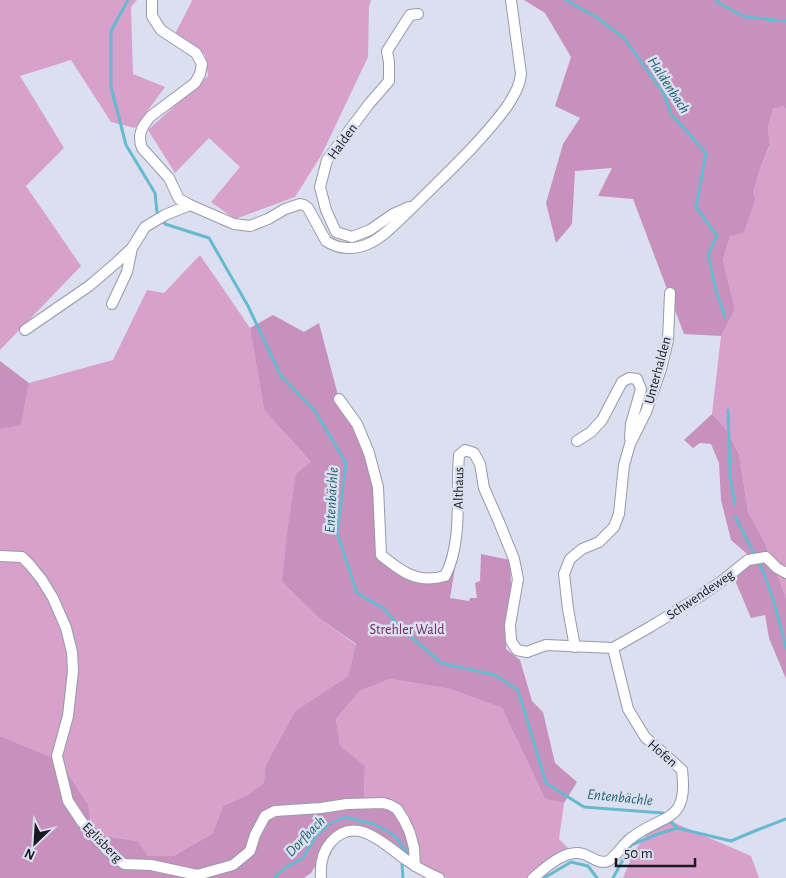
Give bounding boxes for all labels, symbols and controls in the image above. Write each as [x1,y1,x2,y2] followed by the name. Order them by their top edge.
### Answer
[645,54,692,116] water label: Haldenbach
[325,121,360,162] street label: Halden
[642,335,674,405] street label: Unterhalden
[322,466,341,533] water label: Entenbächle
[452,467,466,509] street label: Althaus
[664,567,737,622] street label: Schwendeweg
[370,623,444,637] park label: Strehler Wald
[645,737,680,770] street label: Hofen
[586,787,654,808] water label: Entenbächle
[283,813,328,859] water label: Dorfbach
[10,818,60,868] north arrow
[80,820,125,865] street label: Eglisberg
[616,836,695,868] scale bar
[23,845,37,862] text: N
[624,846,653,861] text: 50 m

